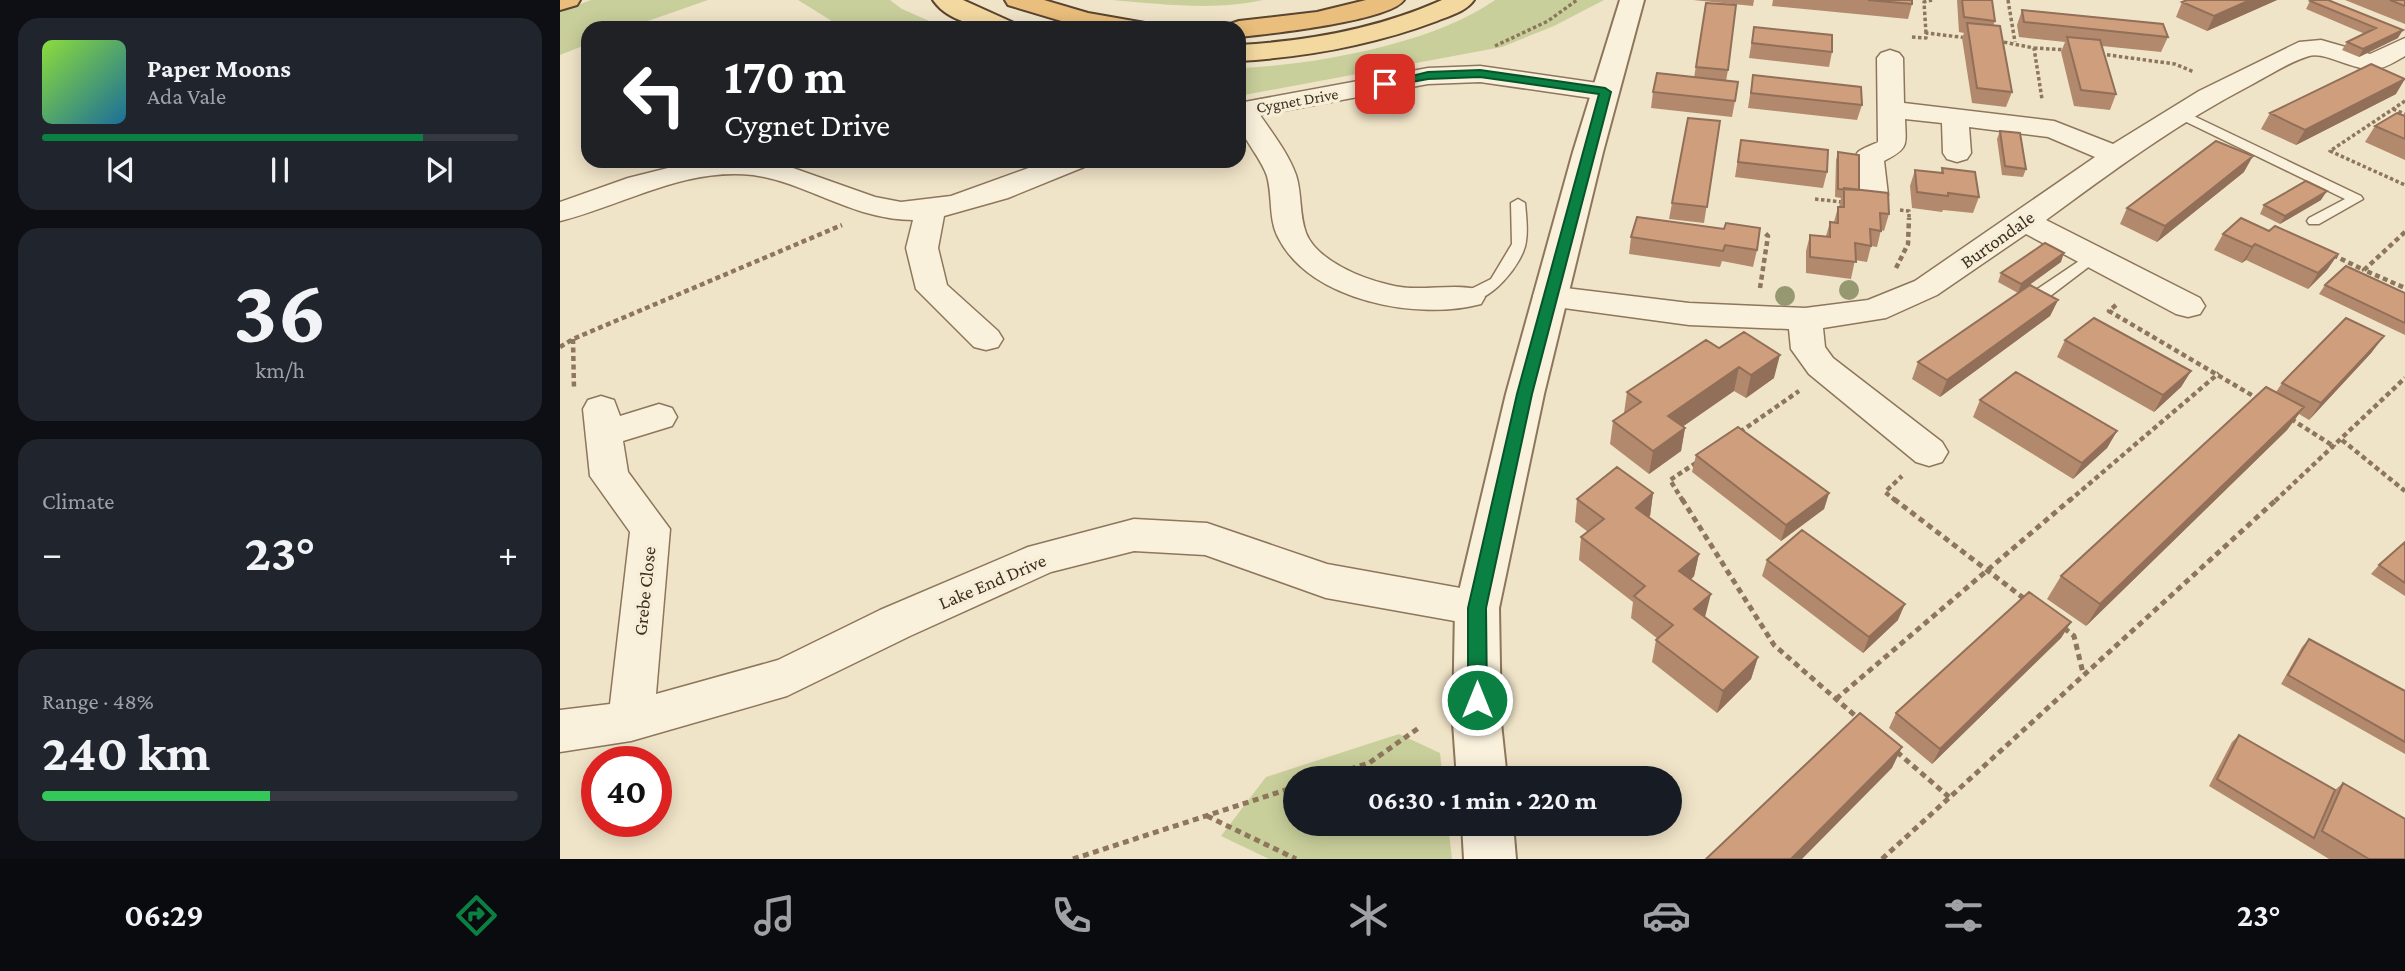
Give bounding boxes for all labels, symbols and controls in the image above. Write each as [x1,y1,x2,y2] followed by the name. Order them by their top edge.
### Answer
[609,49,700,140] icon: left
[724,49,846,104] text: 170 m
[147,54,291,83] text: Paper Moons
[1355,54,1415,114] pin
[1366,65,1404,103] icon: arrive
[147,83,226,109] text: Ada Vale
[1255,85,1340,117] street label: Cygnet Drive
[724,107,890,143] text: Cygnet Drive
[102,151,140,189] icon: previous
[261,151,299,189] icon: pause
[420,151,458,189] icon: next
[1956,206,2038,272] street label: Burtondale
[233,260,327,362] text: 36
[255,357,305,383] text: km/h
[42,488,114,514] text: Climate
[244,523,316,581] text: 23°
[42,532,62,574] text: −
[498,532,518,574] text: +
[629,545,660,637] street label: Grebe Close
[935,549,1049,614] street label: Lake End Drive
[1440,663,1514,737] position arrow
[42,688,154,714] text: Range · 48%
[42,723,210,781] text: 240 km
[581,746,672,837] speed limit sign: 40
[1368,786,1597,815] text: 06:30 · 1 min · 220 m
[452,891,501,940] icon: directions
[750,891,799,940] icon: music
[1047,891,1096,940] icon: phone
[1344,891,1393,940] icon: climate
[1642,891,1691,940] icon: car
[1939,891,1988,940] icon: filters
[124,897,204,933] text: 06:29
[2237,897,2281,933] text: 23°

